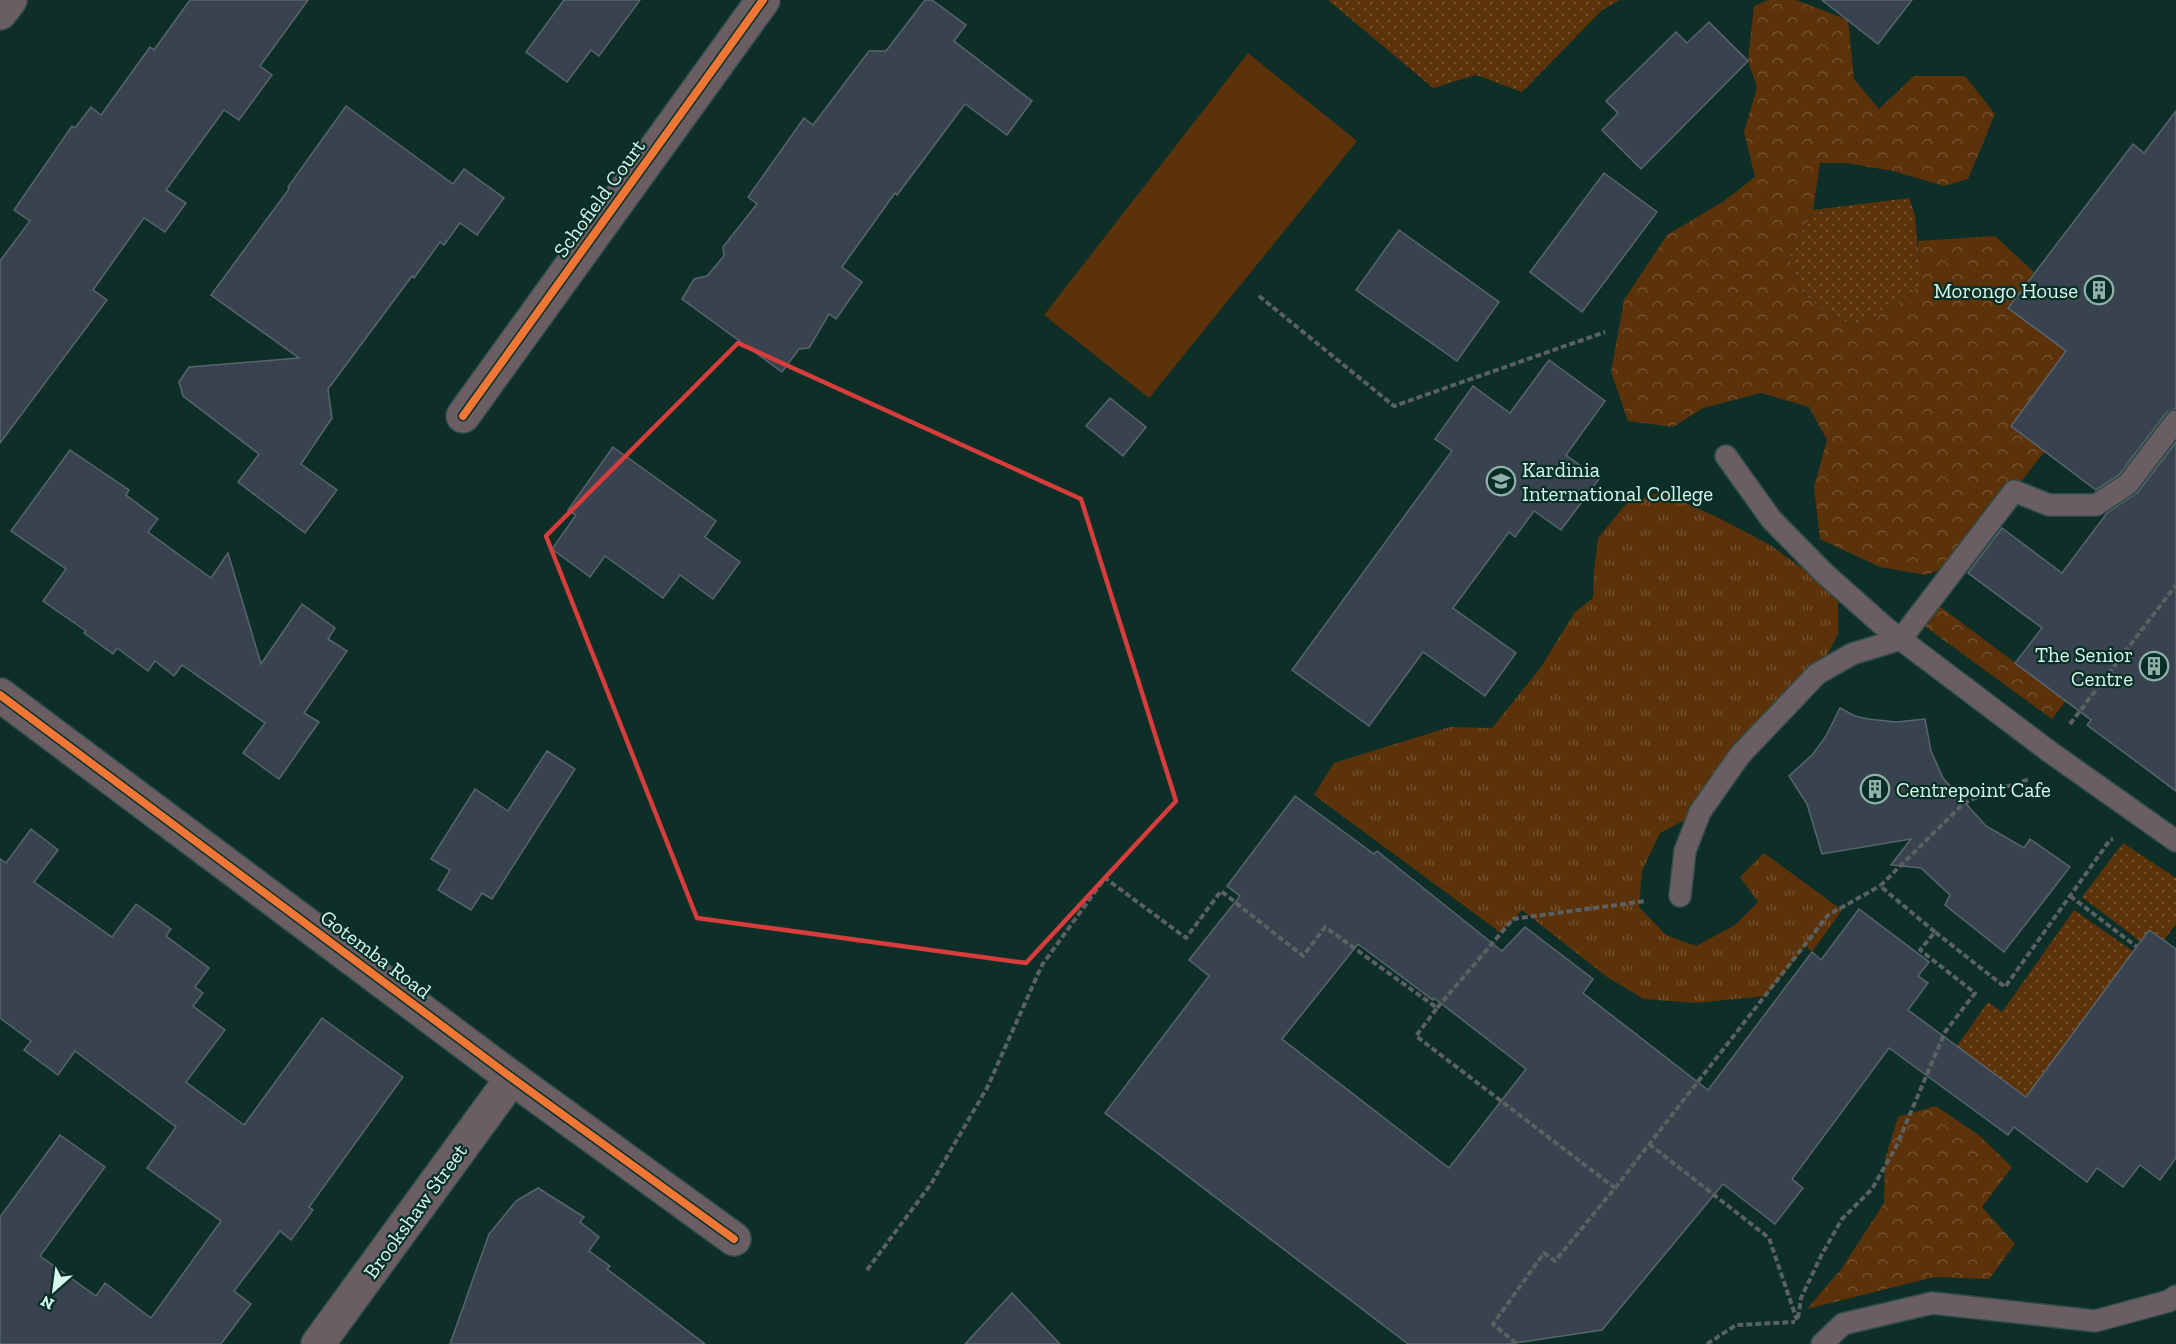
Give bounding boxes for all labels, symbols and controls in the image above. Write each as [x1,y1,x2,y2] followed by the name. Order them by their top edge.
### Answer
[548,134,650,262] street label: Schofield Court
[2083,274,2115,306] building icon: Morongo House
[1934,278,2078,303] place label: Morongo House
[1522,457,1713,506] place label: Kardinia International College
[1485,465,1517,497] school or university icon: Kardinia International College
[2035,642,2133,691] place label: The Senior Centre
[2138,650,2170,682] building icon: The Senior Centre
[1859,773,1891,805] building icon: Centrepoint Cafe
[1896,777,2051,802] place label: Centrepoint Cafe
[316,904,437,1004] street label: Gotemba Road
[358,1139,472,1283] street label: Brookshaw Street
[24,1260,84,1320] north arrow
[37,1292,57,1314] text: N

